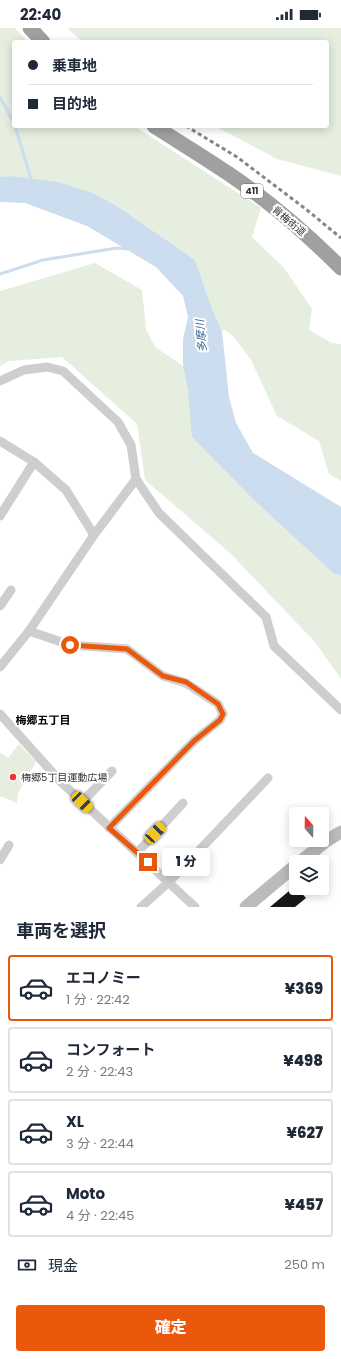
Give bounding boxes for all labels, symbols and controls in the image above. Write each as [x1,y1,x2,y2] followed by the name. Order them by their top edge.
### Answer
[20,4,61,25] text: 22:40
[52,55,97,76] text: 乗車地
[52,93,97,114] text: 目的地
[241,184,263,198] road number: 411
[269,202,309,240] street label: 青梅街道
[192,318,210,353] water label: 多摩川
[61,636,79,654] route start
[16,712,71,728] district label: 梅郷五丁目
[21,770,107,785] place label: 梅郷5丁目運動広場
[8,772,18,782] marker: 梅郷5丁目運動広場
[69,789,95,815] car
[289,807,329,847] north arrow
[289,807,329,895] map controls
[142,820,168,846] car
[162,848,210,876] callout: 1 分
[176,852,196,871] text: 1 分
[139,853,157,871] route end
[289,855,329,895] button: layers
[16,918,106,943] text: 車両を選択
[66,967,141,988] text: エコノミー
[18,970,54,1006] icon: car
[285,978,323,999] text: ¥369
[66,990,130,1009] text: 1 分 · 22:42
[66,1039,156,1060] text: コンフォート
[18,1042,54,1078] icon: car
[283,1050,323,1071] text: ¥498
[66,1062,133,1081] text: 2 分 · 22:43
[66,1111,84,1132] text: XL
[18,1114,54,1150] icon: car
[287,1122,323,1143] text: ¥627
[66,1134,134,1153] text: 3 分 · 22:44
[66,1183,105,1204] text: Moto
[18,1186,54,1222] icon: car
[284,1194,323,1215] text: ¥457
[66,1206,134,1225] text: 4 分 · 22:45
[16,1254,38,1276] icon: cash
[48,1255,78,1276] text: 現金
[284,1255,325,1274] text: 250 m
[16,1305,325,1351] button: 確定

